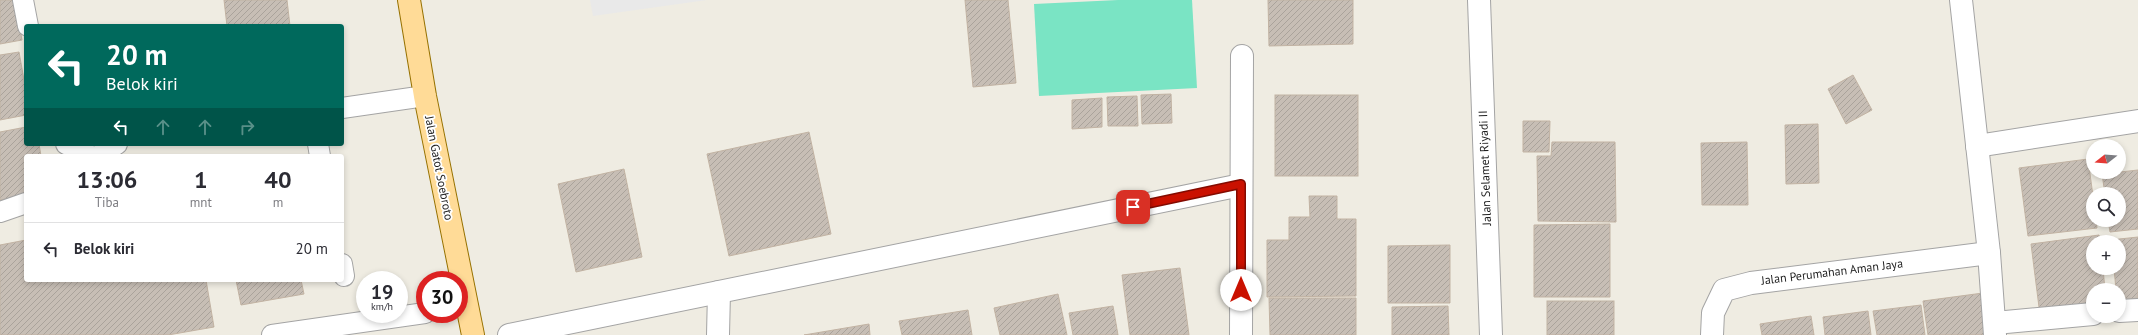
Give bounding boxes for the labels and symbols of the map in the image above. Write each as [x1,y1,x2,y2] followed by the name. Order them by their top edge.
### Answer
[1475,110,1494,227] street label: Jalan Selamet Riyadi II
[422,114,457,221] street label: Jalan Gatot Soebroto
[2086,139,2126,179] north arrow
[1116,190,1150,224] pin
[1759,255,1904,288] street label: Jalan Perumahan Aman Jaya
[1220,269,1262,311] position arrow
[416,271,468,323] speed limit sign: 30

